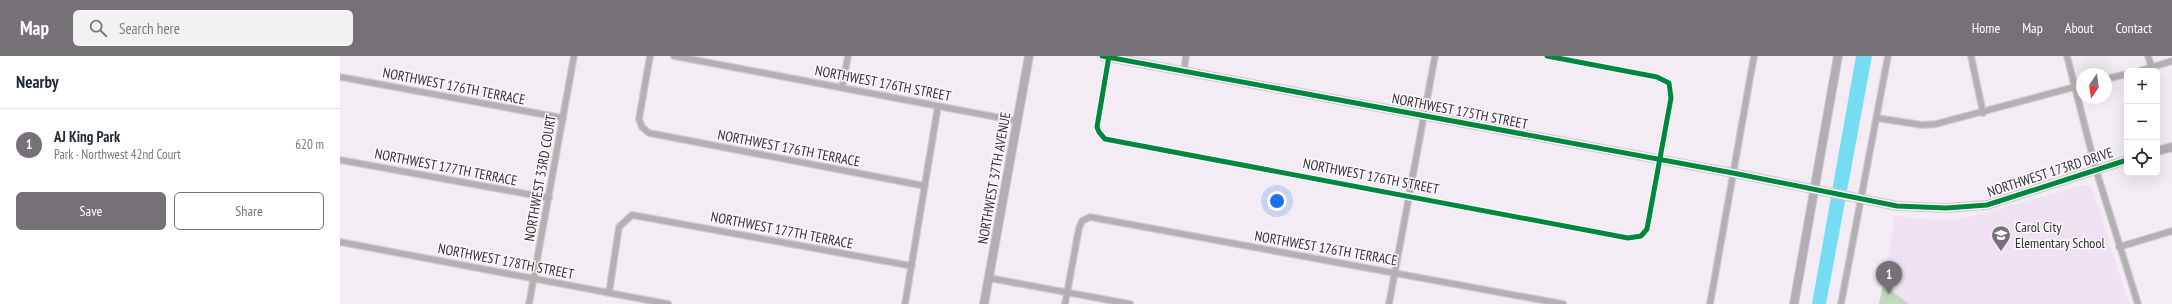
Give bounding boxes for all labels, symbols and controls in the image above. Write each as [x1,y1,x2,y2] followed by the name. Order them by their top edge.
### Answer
[73,10,353,46] search box
[20,16,49,40] text: Map
[87,17,109,39] icon: search
[119,19,180,38] text: Search here
[1972,19,2000,37] text: Home
[2022,19,2043,37] text: Map
[2065,19,2094,37] text: About
[2116,19,2152,37] text: Contact
[813,61,953,105] street label: NORTHWEST 176TH STREET
[381,63,527,109] street label: NORTHWEST 176TH TERRACE
[2076,68,2112,104] north arrow
[2124,68,2160,176] map controls
[2124,68,2160,104] button: +
[16,71,59,93] text: Nearby
[1390,89,1530,133] street label: NORTHWEST 175TH STREET
[2124,104,2160,140] button: −
[974,111,1014,245] street label: NORTHWEST 37TH AVENUE
[520,113,560,243] street label: NORTHWEST 33RD COURT
[716,125,862,171] street label: NORTHWEST 176TH TERRACE
[54,127,120,146] text: AJ King Park
[26,136,32,153] text: 1
[295,136,324,153] text: 620 m
[2124,140,2160,176] button: locate
[1985,143,2115,201] street label: NORTHWEST 173RD DRIVE
[373,144,519,190] street label: NORTHWEST 177TH TERRACE
[54,146,181,163] text: Park · Northwest 42nd Court
[1301,154,1441,198] street label: NORTHWEST 176TH STREET
[1267,191,1287,211] your location
[16,192,166,230] button: Save
[174,192,324,230] button: Share
[709,207,855,253] street label: NORTHWEST 177TH TERRACE
[2015,218,2105,252] place label: Carol City Elementary School
[1990,224,2012,252] school or university icon: Carol City Elementary School
[1253,227,1399,269] street label: NORTHWEST 176TH TERRACE
[436,239,576,283] street label: NORTHWEST 178TH STREET
[1876,261,1902,294] pin: 1

